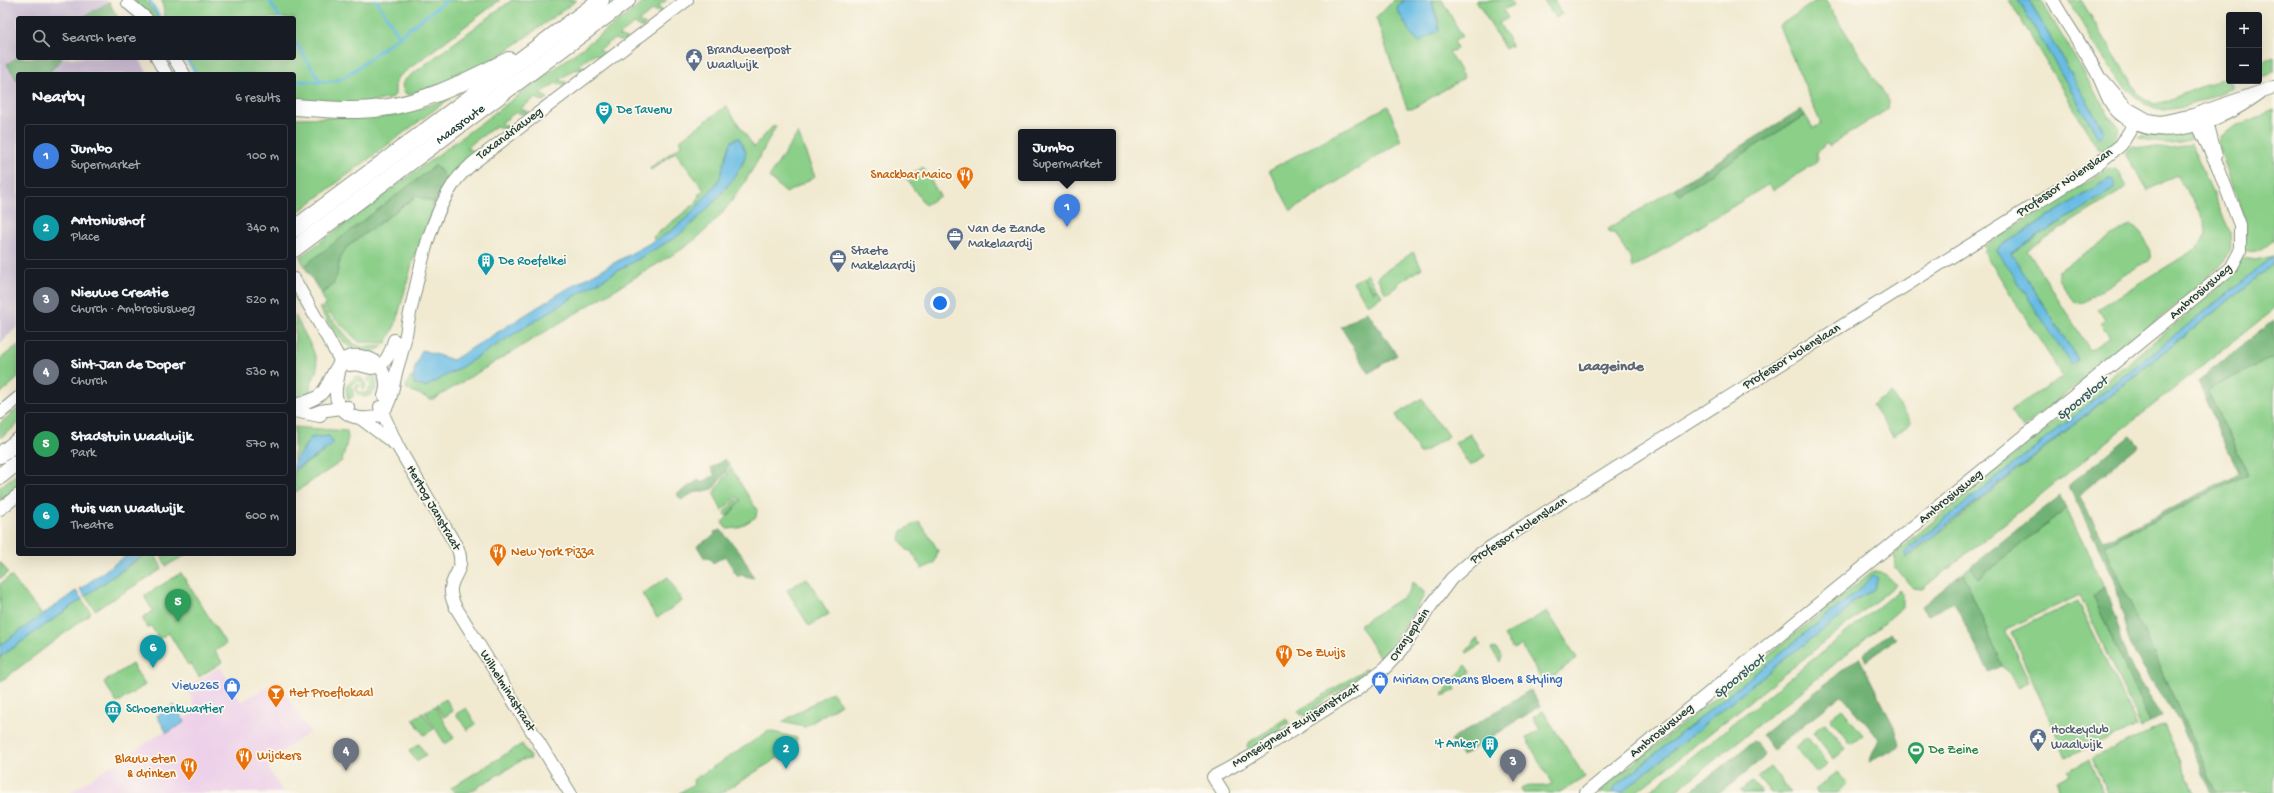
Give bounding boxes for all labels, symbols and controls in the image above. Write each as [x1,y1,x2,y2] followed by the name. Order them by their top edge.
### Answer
[2226,12,2262,84] map controls
[2226,12,2262,48] button: +
[16,16,296,60] search box
[30,27,52,49] icon: search
[62,29,136,47] text: Search here
[706,43,792,73] place label: Brandweerpost Waalwijk
[684,47,704,72] public building icon: Brandweerpost Waalwijk
[2226,48,2262,84] button: −
[32,88,85,108] text: Nearby
[235,91,280,106] text: 6 results
[594,100,614,125] theatre icon: De Tavenu
[433,101,488,148] street label: Maasroute
[616,103,672,118] place label: De Tavenu
[473,104,546,164] street label: Taxandriaweg
[1018,129,1116,181] popup
[1033,139,1074,157] text: Jumbo
[71,140,112,158] text: Jumbo
[2013,145,2116,221] street label: Professor Nolenslaan
[43,149,49,164] text: 1
[247,149,279,164] text: 100 m
[1033,157,1101,172] text: Supermarket
[71,158,140,173] text: Supermarket
[955,165,975,190] restaurant icon: Snackbar Maico
[870,168,952,183] place label: Snackbar Maico
[1054,194,1080,227] pin: 1
[71,212,144,230] text: Antoniushof
[43,221,49,236] text: 2
[246,221,279,236] text: 340 m
[967,222,1046,252] place label: Van de Zande Makelaardij
[945,226,965,251] office icon: Van de Zande Makelaardij
[71,230,99,245] text: Place
[851,244,916,274] place label: Staete Makelaardij
[828,248,848,273] office icon: Staete Makelaardij
[476,251,496,276] building icon: De Roefelkei
[498,254,567,269] place label: De Roefelkei
[2167,261,2235,323] street label: Ambrosiusweg
[71,284,168,302] text: Nieuwe Creatie
[43,293,49,308] text: 3
[246,293,279,308] text: 520 m
[930,293,950,313] your location
[71,302,195,317] text: Church · Ambrosiusweg
[1739,320,1844,394] street label: Professor Nolenslaan
[71,356,184,374] text: Sint-Jan de Doper
[1578,358,1645,376] district label: Laageinde
[43,365,49,380] text: 4
[246,365,279,380] text: 530 m
[2054,372,2114,425] water label: Spoorsloot
[71,374,107,389] text: Church
[71,428,192,446] text: Stadstuin Waalwijk
[43,437,49,452] text: 5
[246,437,279,452] text: 570 m
[71,446,96,461] text: Park
[403,463,464,555] street label: Hertog Janstraat
[1916,467,1986,527] street label: Ambrosiusweg
[1467,494,1571,568] street label: Professor Nolenslaan
[71,500,183,518] text: Huis van Waalwijk
[43,509,49,524] text: 6
[245,509,279,524] text: 600 m
[71,518,114,533] text: Theatre
[488,542,508,567] restaurant icon: New York Pizza
[511,545,595,560] place label: New York Pizza
[165,589,191,622] pin: 5
[1386,605,1434,664] street label: Oranjeplein
[140,635,166,668] pin: 6
[1274,643,1294,668] restaurant icon: De Zwijs
[1296,646,1346,661] place label: De Zwijs
[476,648,539,736] street label: Wilhelminastraat
[1711,650,1771,703] water label: Spoorsloot
[1370,670,1390,695] shop icon: Miriam Oremans Bloem & Styling
[1393,673,1563,688] place label: Miriam Oremans Bloem & Styling
[222,676,242,701] shop icon: View265
[171,679,219,694] place label: View265
[1229,680,1364,771] street label: Monseigneur Zwijsenstraat
[266,683,286,708] bar icon: Het Proeflokaal
[289,686,374,701] place label: Het Proeflokaal
[103,699,123,724] museum icon: Schoenenkwartier
[1627,701,1697,761] street label: Ambrosiusweg
[126,702,224,717] place label: Schoenenkwartier
[2051,723,2109,753] place label: Hockeyclub Waalwijk
[2028,727,2048,752] public building icon: Hockeyclub Waalwijk
[1480,734,1500,759] building icon: 't Anker
[773,736,799,769] pin: 2
[1434,737,1478,752] place label: 't Anker
[333,738,359,771] pin: 4
[1906,740,1926,765] sports icon: De Zeine
[1928,743,1978,758] place label: De Zeine
[234,746,254,771] restaurant icon: Wijckers
[257,749,302,764] place label: Wijckers
[1500,749,1526,782] pin: 3
[114,752,177,782] place label: Blauw eten & drinken
[179,756,199,781] restaurant icon: Blauw eten & drinken

